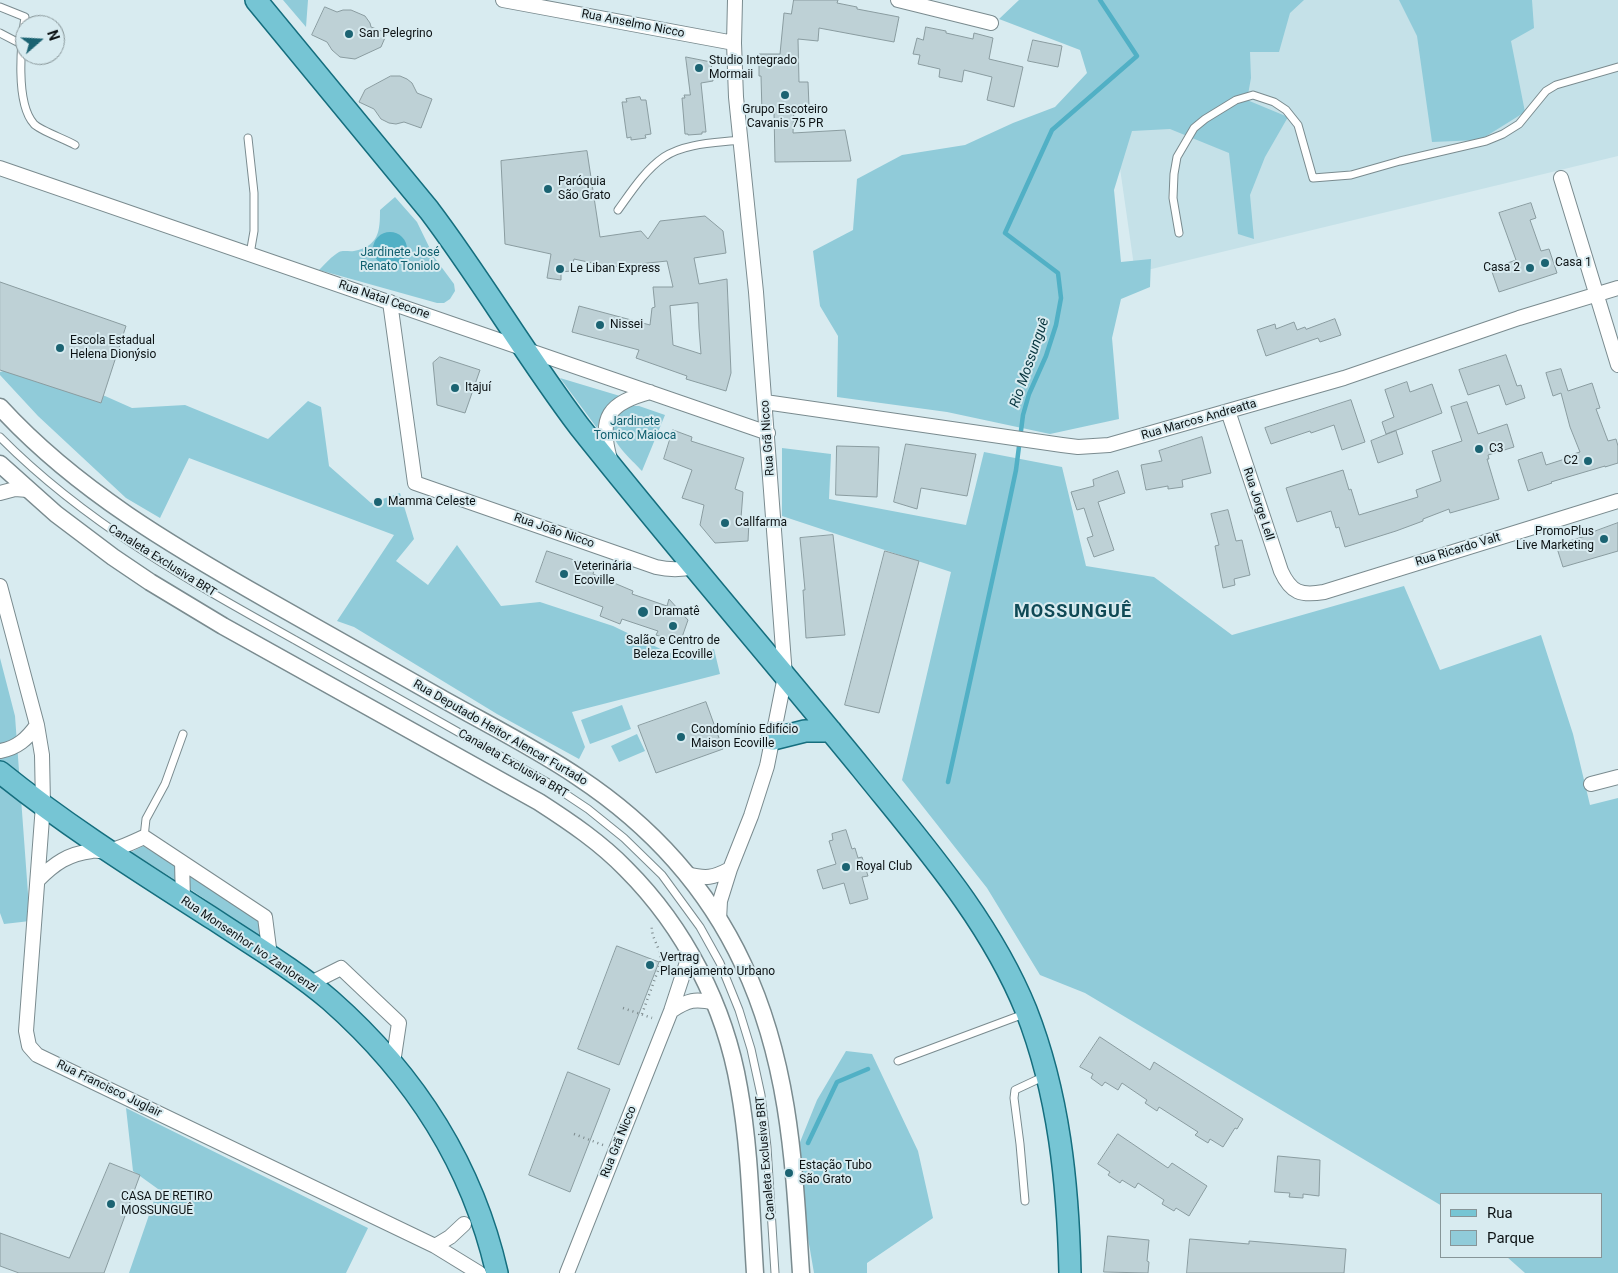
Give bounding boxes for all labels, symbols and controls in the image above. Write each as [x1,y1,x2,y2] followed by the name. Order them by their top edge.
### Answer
[580,7,686,41] street label: Rua Anselmo Nicco
[15,15,65,65] north arrow
[359,27,433,41] place label: San Pelegrino
[44,28,62,43] text: N
[343,28,355,40] marker: San Pelegrino
[709,54,797,82] place label: Studio Integrado Mormaii
[693,62,705,74] marker: Studio Integrado Mormaii
[779,89,791,101] marker: Grupo Escoteiro Cavanis 75 PR
[742,103,828,131] place label: Grupo Escoteiro Cavanis 75 PR
[558,175,611,203] place label: Paróquia São Grato
[542,183,554,195] marker: Paróquia São Grato
[360,246,440,274] park label: Jardinete José Renato Toniolo
[1555,256,1592,270] place label: Casa 1
[1539,257,1551,269] marker: Casa 1
[1483,261,1520,275] place label: Casa 2
[570,262,660,276] place label: Le Liban Express
[1524,262,1536,274] marker: Casa 2
[554,263,566,275] marker: Le Liban Express
[337,278,431,322] street label: Rua Natal Cecone
[1007,316,1053,410] water label: Rio Mossunguê
[610,318,643,332] place label: Nissei
[594,319,606,331] marker: Nissei
[70,334,156,362] place label: Escola Estadual Helena Dionýsio
[54,342,66,354] marker: Escola Estadual Helena Dionýsio
[465,381,491,395] place label: Itajuí
[449,382,461,394] marker: Itajuí
[1140,397,1258,443] street label: Rua Marcos Andreatta
[758,400,778,476] street label: Rua Grã Nicco
[594,415,676,443] park label: Jardinete Tomico Maioca
[1489,442,1504,456] place label: C3
[1473,443,1485,455] marker: C3
[1563,454,1578,468] place label: C2
[1582,455,1594,467] marker: C2
[1239,466,1277,542] street label: Rua Jorge Lell
[388,495,475,509] place label: Mamma Celeste
[372,496,384,508] marker: Mamma Celeste
[512,510,596,552] street label: Rua João Nicco
[735,516,787,530] place label: Callfarma
[719,517,731,529] marker: Callfarma
[105,522,219,600] street label: Canaleta Exclusiva BRT
[1516,525,1594,553] place label: PromoPlus Live Marketing
[1414,530,1502,570] street label: Rua Ricardo Valt
[1598,533,1610,545] marker: PromoPlus Live Marketing
[574,560,632,588] place label: Veterinária Ecoville
[558,568,570,580] marker: Veterinária Ecoville
[1013,601,1133,623] district label: MOSSUNGUÊ
[636,605,650,619] marker: Dramatê
[654,605,700,619] place label: Dramatê
[667,620,679,632] marker: Salão e Centro de Beleza Ecoville
[626,634,720,662] place label: Salão e Centro de Beleza Ecoville
[410,677,590,789] street label: Rua Deputado Heitor Alencar Furtado
[691,723,798,751] place label: Condomínio Edifício Maison Ecoville
[455,727,571,801] street label: Canaleta Exclusiva BRT
[675,731,687,743] marker: Condomínio Edifício Maison Ecoville
[856,860,912,874] place label: Royal Club
[840,861,852,873] marker: Royal Club
[178,894,320,996] street label: Rua Monsenhor Ivo Zanlorenzi
[660,951,775,979] place label: Vertrag Planejamento Urbano
[644,959,656,971] marker: Vertrag Planejamento Urbano
[54,1057,164,1121] street label: Rua Francisco Juglair
[753,1095,779,1221] street label: Canaleta Exclusiva BRT
[598,1104,640,1180] street label: Rua Grã Nicco
[799,1159,872,1187] place label: Estação Tubo São Grato
[783,1167,795,1179] marker: Estação Tubo São Grato
[121,1190,213,1218] place label: CASA DE RETIRO MOSSUNGUÊ
[1440,1193,1603,1258] legend
[105,1198,117,1210] marker: CASA DE RETIRO MOSSUNGUÊ
[1487,1204,1513,1222] text: Rua
[1487,1229,1534,1247] text: Parque

